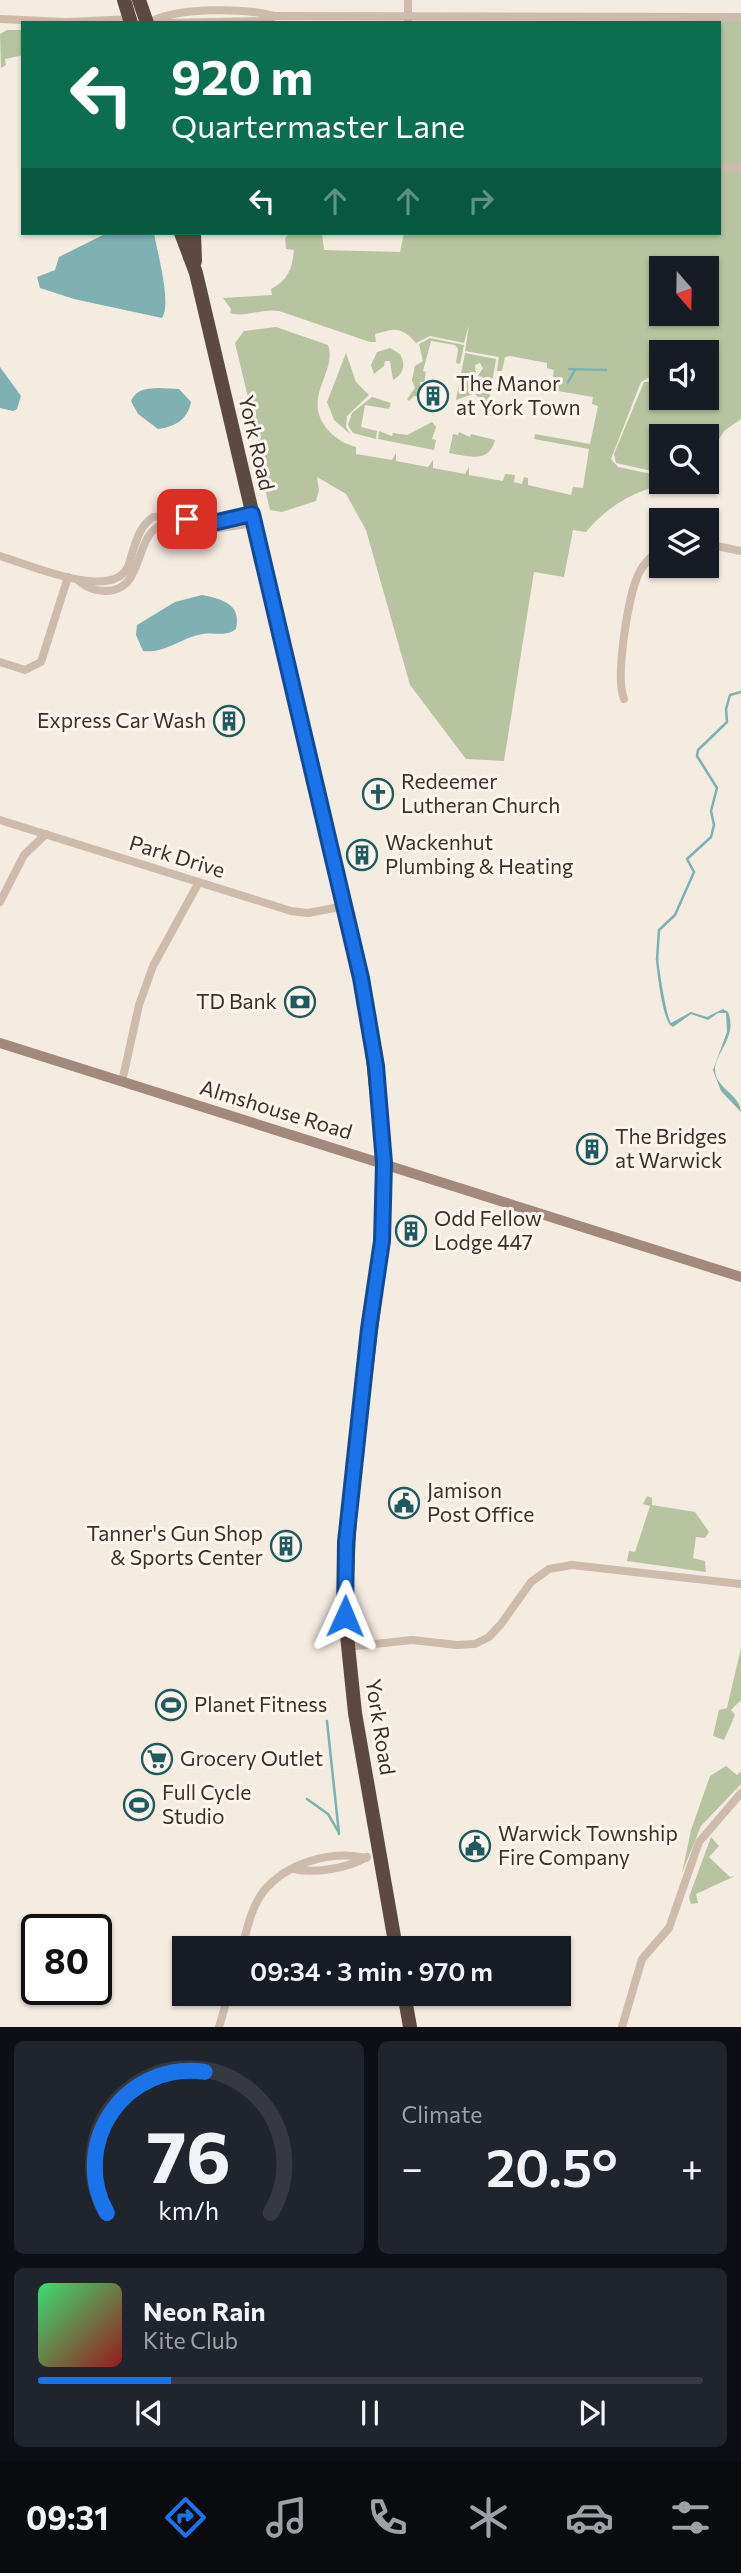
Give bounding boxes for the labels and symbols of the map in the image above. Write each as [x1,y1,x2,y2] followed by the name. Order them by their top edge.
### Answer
[649,256,719,326] north arrow
[456,370,581,419] place label: The Manor at York Town
[416,379,450,413] building icon: The Manor at York Town
[234,393,281,493] street label: York Road
[157,489,217,549] pin
[212,704,246,738] building icon: Express Car Wash
[37,707,206,732] place label: Express Car Wash
[401,768,560,817] place label: Redeemer Lutheran Church
[361,777,395,811] church icon: Redeemer Lutheran Church
[127,829,228,882] street label: Park Drive
[385,829,573,878] place label: Wackenhut Plumbing & Heating
[345,838,379,872] building icon: Wackenhut Plumbing & Heating
[283,985,317,1019] bank icon: TD Bank
[196,988,277,1013] place label: TD Bank
[197,1074,356,1144] street label: Almshouse Road
[615,1123,727,1172] place label: The Bridges at Warwick
[575,1132,609,1166] building icon: The Bridges at Warwick
[434,1205,542,1254] place label: Odd Fellow Lodge 447
[394,1214,428,1248] building icon: Odd Fellow Lodge 447
[427,1477,534,1526] place label: Jamison Post Office
[387,1486,421,1520] public building icon: Jamison Post Office
[87,1520,263,1569] place label: Tanner's Gun Shop & Sports Center
[269,1529,303,1563] building icon: Tanner's Gun Shop & Sports Center
[308,1579,382,1653] position arrow
[362,1677,401,1777] street label: York Road
[154,1688,188,1722] sports icon: Planet Fitness
[194,1691,327,1716] place label: Planet Fitness
[140,1742,174,1776] supermarket icon: Grocery Outlet
[180,1745,323,1770] place label: Grocery Outlet
[162,1779,251,1828] place label: Full Cycle Studio
[122,1788,156,1822] sports icon: Full Cycle Studio
[498,1820,678,1869] place label: Warwick Township Fire Company
[458,1829,492,1863] public building icon: Warwick Township Fire Company
[21,1914,112,2005] speed limit sign: 80

